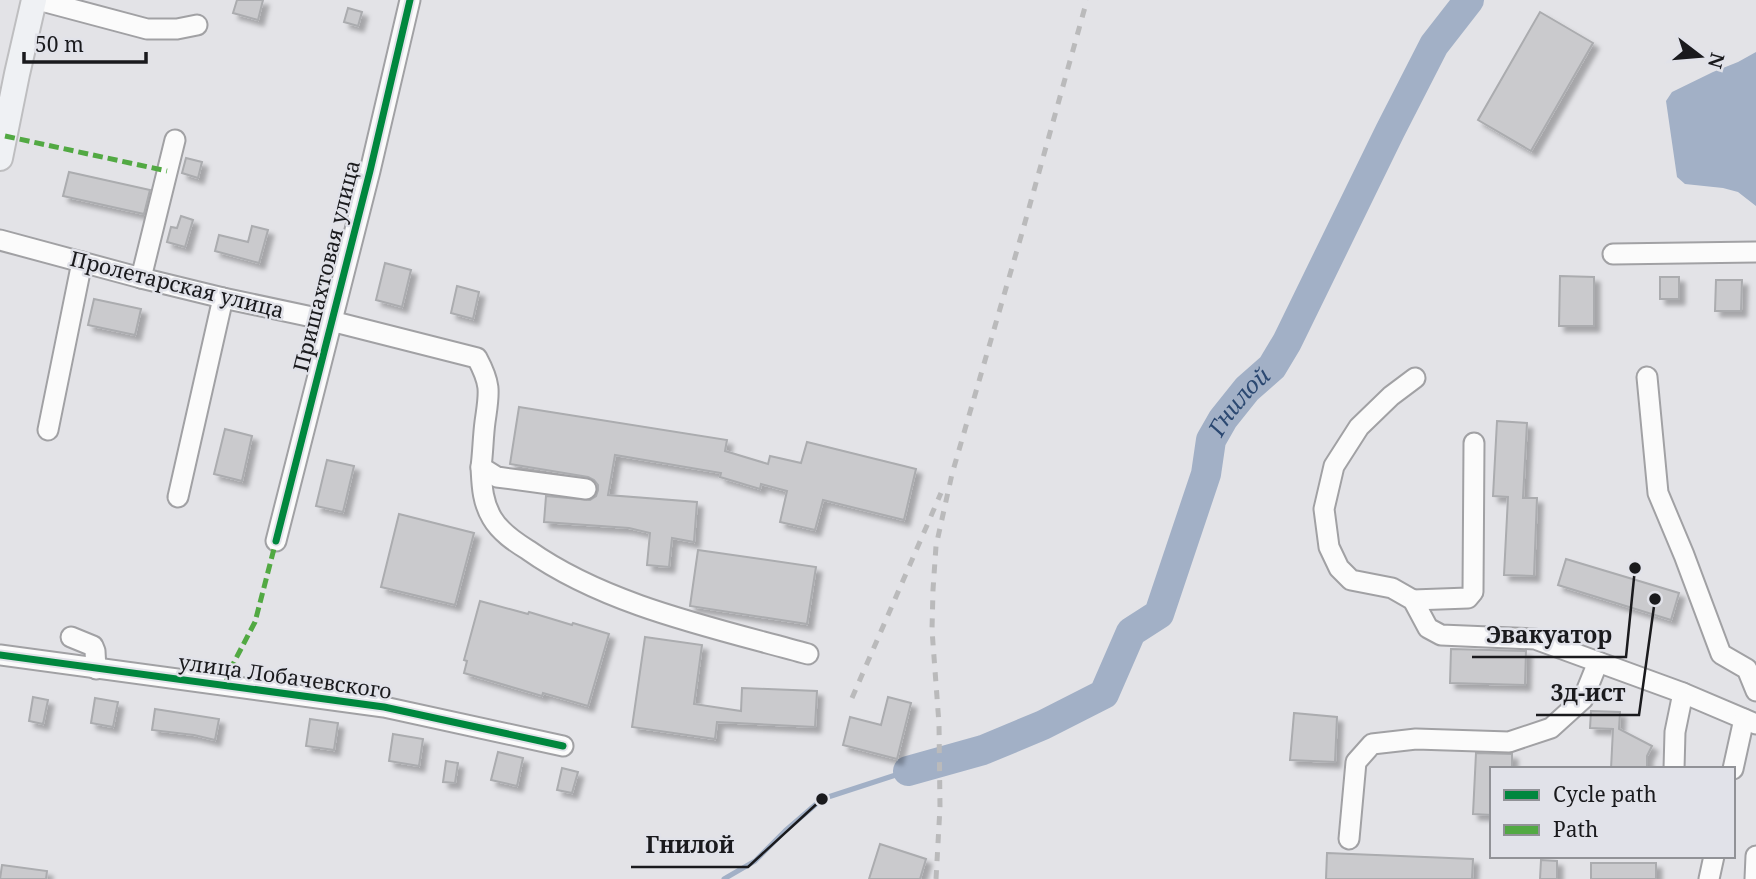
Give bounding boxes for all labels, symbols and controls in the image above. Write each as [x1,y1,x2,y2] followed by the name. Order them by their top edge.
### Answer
[24,21,147,65] scale bar
[1665,21,1735,91] north arrow
[35,30,84,58] text: 50 m
[1702,50,1731,71] text: N
[286,157,366,374] street label: Пришахтовая улица
[67,244,287,324] street label: Пролетарская улица
[1199,359,1277,442] water label: Гнилой
[1472,613,1626,657] callout: Эвакуатор
[1486,618,1612,650] text: Эвакуатор
[177,647,394,705] street label: улица Лобачевского
[1536,671,1639,715] callout: 3д-ист
[1551,676,1626,708] text: 3д-ист
[1490,767,1735,858] legend
[1553,780,1657,808] text: Cycle path
[1553,815,1598,843] text: Path
[631,823,748,867] callout: Гнилой
[646,828,735,860] text: Гнилой

